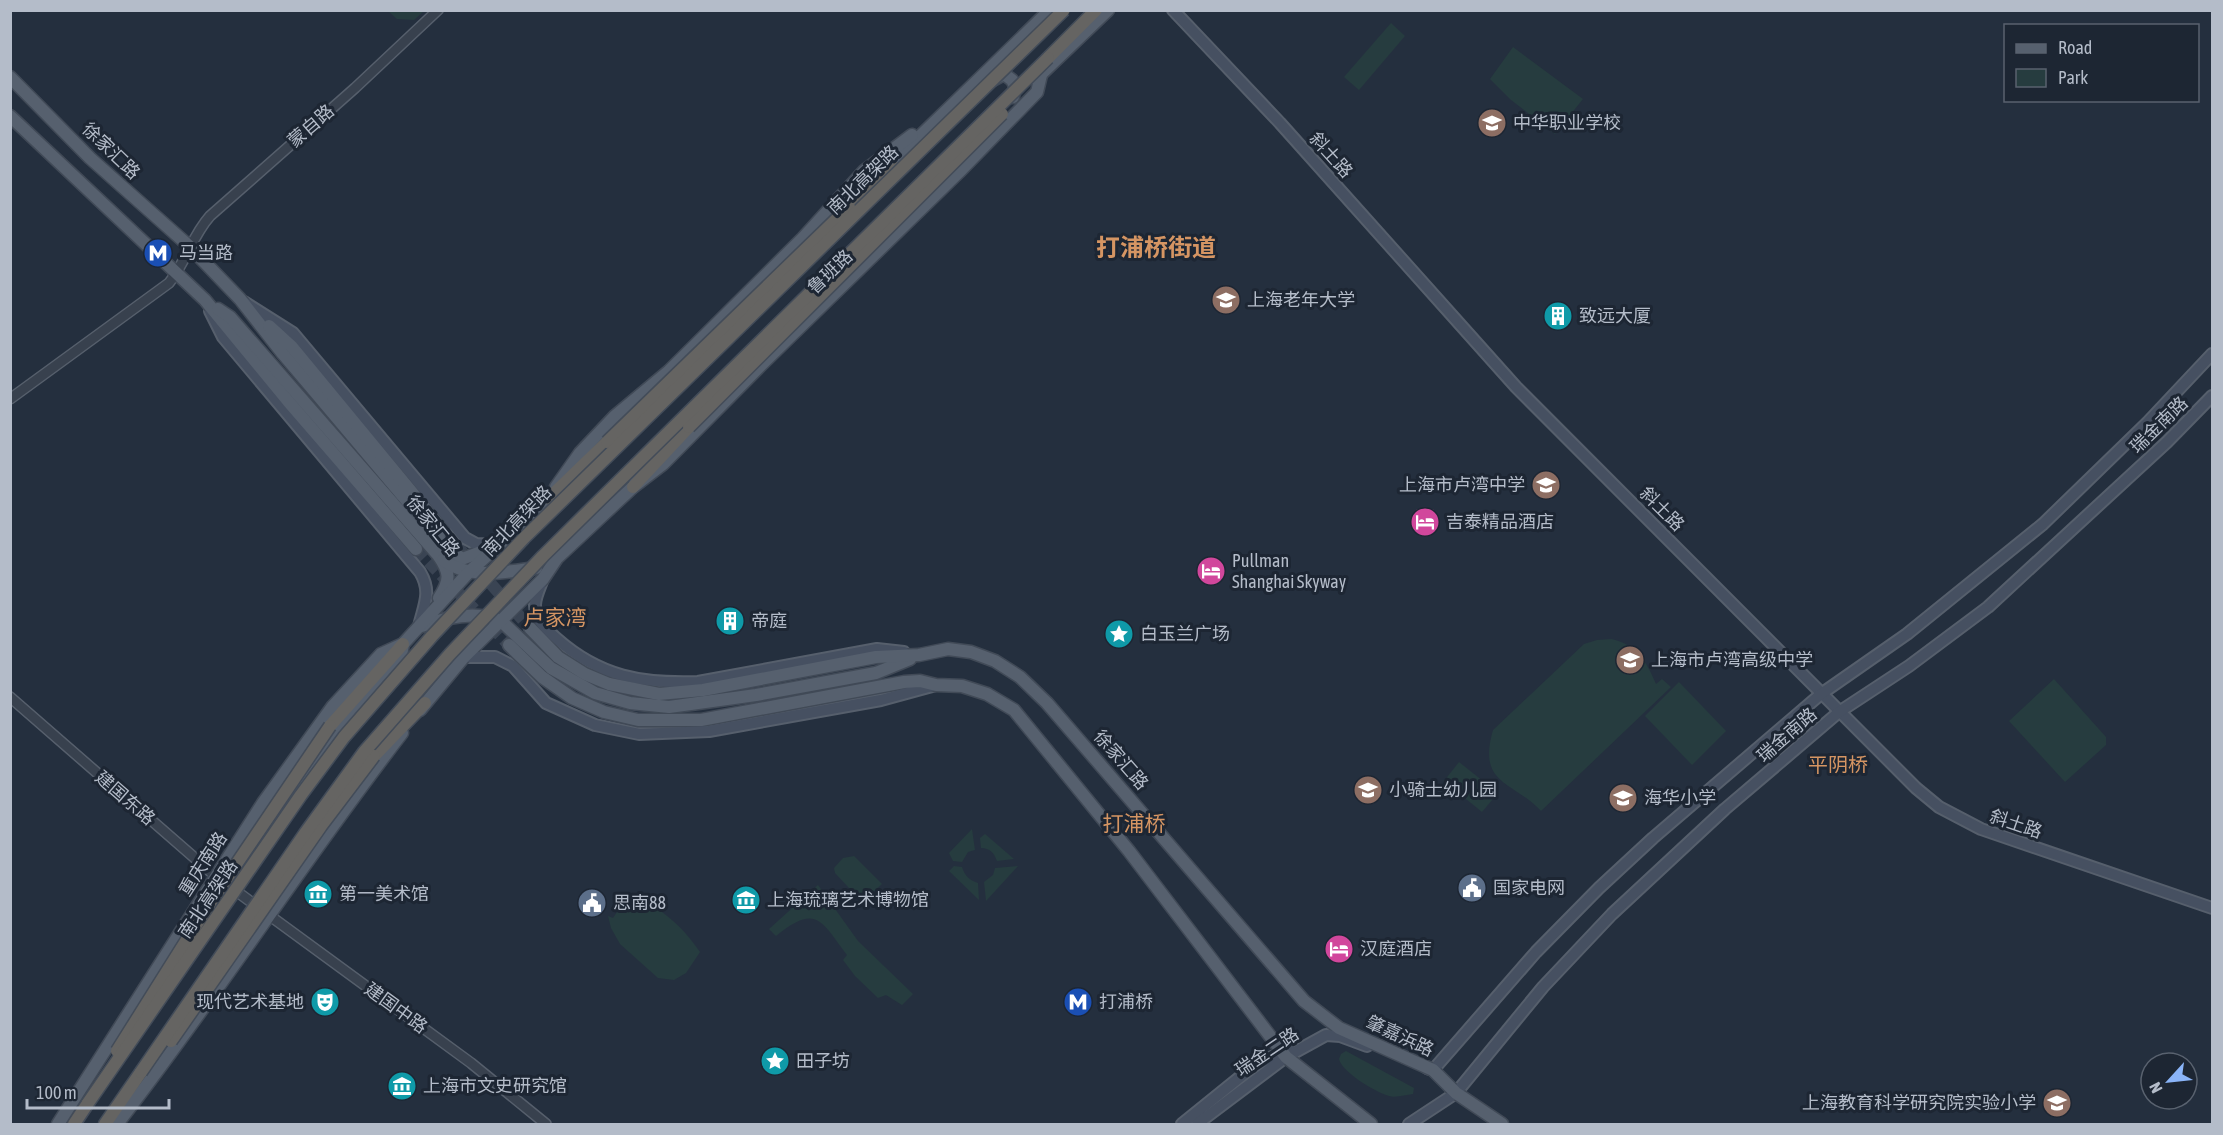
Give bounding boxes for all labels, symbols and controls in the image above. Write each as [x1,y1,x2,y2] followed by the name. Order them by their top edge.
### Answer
[2004,24,2199,102] legend
[2058,37,2092,58] text: Road
[2058,67,2088,88] text: Park
[283,100,338,151] street label: 蒙自路
[1476,107,1508,139] school or university icon: 中华职业学校
[1513,112,1621,133] place label: 中华职业学校
[78,118,145,183] street label: 徐家汇路
[1306,128,1357,182] street label: 斜土路
[823,141,902,218] street label: 南北高架路
[1096,234,1216,261] district label: 打浦桥街道
[142,237,174,269] metro station icon: 马当路
[179,242,233,263] place label: 马当路
[803,245,856,298] street label: 鲁班路
[1210,284,1242,316] school or university icon: 上海老年大学
[1247,289,1355,310] place label: 上海老年大学
[1542,300,1574,332] building icon: 致远大厦
[1579,305,1651,326] place label: 致远大厦
[2125,392,2192,457] street label: 瑞金南路
[1530,469,1562,501] school or university icon: 上海市卢湾中学
[1399,474,1525,495] place label: 上海市卢湾中学
[478,481,555,560] street label: 南北高架路
[1636,482,1689,535] street label: 斜土路
[403,491,464,560] street label: 徐家汇路
[1409,506,1441,538] hotel icon: 吉泰精品酒店
[1446,511,1554,532] place label: 吉泰精品酒店
[1232,550,1346,592] place label: Pullman Shanghai Skyway
[1195,555,1227,587] hotel icon: Pullman Shanghai Skyway
[524,605,587,629] district label: 卢家湾
[714,605,746,637] building icon: 帝庭
[751,610,787,631] place label: 帝庭
[1103,618,1135,650] place icon: 白玉兰广场
[1140,623,1230,644] place label: 白玉兰广场
[1614,644,1646,676] school or university icon: 上海市卢湾高级中学
[1651,649,1813,670] place label: 上海市卢湾高级中学
[1753,703,1821,766] street label: 瑞金南路
[1090,726,1153,794] street label: 徐家汇路
[1808,753,1868,776] district label: 平阴桥
[91,766,159,829] street label: 建国东路
[1352,774,1384,806] school or university icon: 小骑士幼儿园
[1389,779,1497,800] place label: 小骑士幼儿园
[1607,782,1639,814] school or university icon: 海华小学
[1644,787,1716,808] place label: 海华小学
[1987,805,2045,842] street label: 斜土路
[1103,811,1166,835] district label: 打浦桥
[174,828,231,900] street label: 重庆南路
[174,856,241,942] street label: 南北高架路
[1456,872,1488,904] public building icon: 国家电网
[1493,877,1565,898] place label: 国家电网
[302,878,334,910] museum icon: 第一美术馆
[339,883,429,904] place label: 第一美术馆
[730,884,762,916] museum icon: 上海琉璃艺术博物馆
[576,887,608,919] public building icon: 思南88
[767,889,929,910] place label: 上海琉璃艺术博物馆
[613,892,666,913] place label: 思南88
[1323,933,1355,965] hotel icon: 汉庭酒店
[1360,938,1432,959] place label: 汉庭酒店
[361,978,432,1037] street label: 建国中路
[309,986,341,1018] theatre icon: 现代艺术基地
[1062,986,1094,1018] metro station icon: 打浦桥
[196,991,304,1012] place label: 现代艺术基地
[1099,991,1153,1012] place label: 打浦桥
[1363,1011,1437,1060] street label: 肇嘉浜路
[1231,1023,1302,1080] street label: 瑞金二路
[759,1045,791,1077] place icon: 田子坊
[796,1050,850,1071] place label: 田子坊
[2139,1051,2199,1111] north arrow
[386,1070,418,1102] museum icon: 上海市文史研究馆
[27,1072,170,1110] scale bar
[423,1075,567,1096] place label: 上海市文史研究馆
[2145,1080,2166,1096] text: N
[36,1082,77,1103] text: 100 m
[2041,1087,2073,1119] school or university icon: 上海教育科学研究院实验小学
[1802,1092,2036,1113] place label: 上海教育科学研究院实验小学

